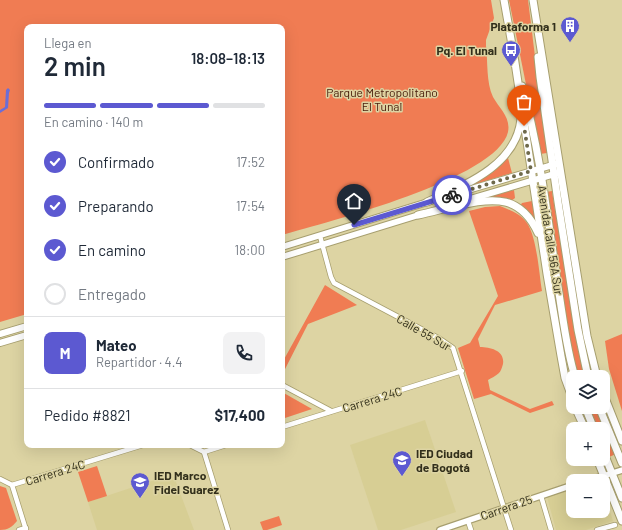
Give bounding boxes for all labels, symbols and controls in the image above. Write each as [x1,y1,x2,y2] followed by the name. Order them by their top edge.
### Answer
[559,15,581,43] building icon: Plataforma 1
[490,19,556,33] place label: Plataforma 1
[44,35,91,51] text: Llega en
[500,39,522,67] bus stop icon: Pq. El Tunal
[436,43,497,57] place label: Pq. El Tunal
[191,49,265,67] text: 18:08–18:13
[44,50,106,81] text: 2 min
[326,85,438,113] park label: Parque Metropolitano El Tunal
[507,85,541,126] pin
[513,91,535,113] icon: bag
[44,114,143,130] text: En camino · 140 m
[44,151,66,173] icon: check
[78,153,154,171] text: Confirmado
[236,154,265,170] text: 17:52
[432,175,472,215] courier
[337,184,371,225] pin
[441,184,463,206] icon: bike
[535,184,567,297] street label: Avenida Calle 56A Sur
[343,190,365,212] icon: home
[44,195,66,217] icon: check
[78,197,154,215] text: Preparando
[236,198,265,214] text: 17:54
[44,239,66,261] icon: check
[78,241,146,259] text: En camino
[235,242,265,258] text: 18:00
[78,285,146,303] text: Entregado
[394,311,454,353] street label: Calle 55 Sur
[223,332,265,374] button: phone
[96,336,137,354] text: Mateo
[60,344,70,362] text: M
[96,354,182,370] text: Repartidor · 4.4
[566,370,610,518] map controls
[566,370,610,414] button: layers
[340,383,404,415] street label: Carrera 24C
[44,406,131,424] text: Pedido #8821
[215,406,265,424] text: $17,400
[566,422,610,466] button: +
[416,446,473,474] place label: IED Ciudad de Bogotá
[391,449,413,477] school or university icon: IED Ciudad de Bogotá
[23,456,87,488] street label: Carrera 24C
[154,468,219,496] place label: IED Marco Fidel Suarez
[129,471,151,499] school or university icon: IED Marco Fidel Suarez
[566,474,610,518] button: −
[478,492,534,522] street label: Carrera 25

